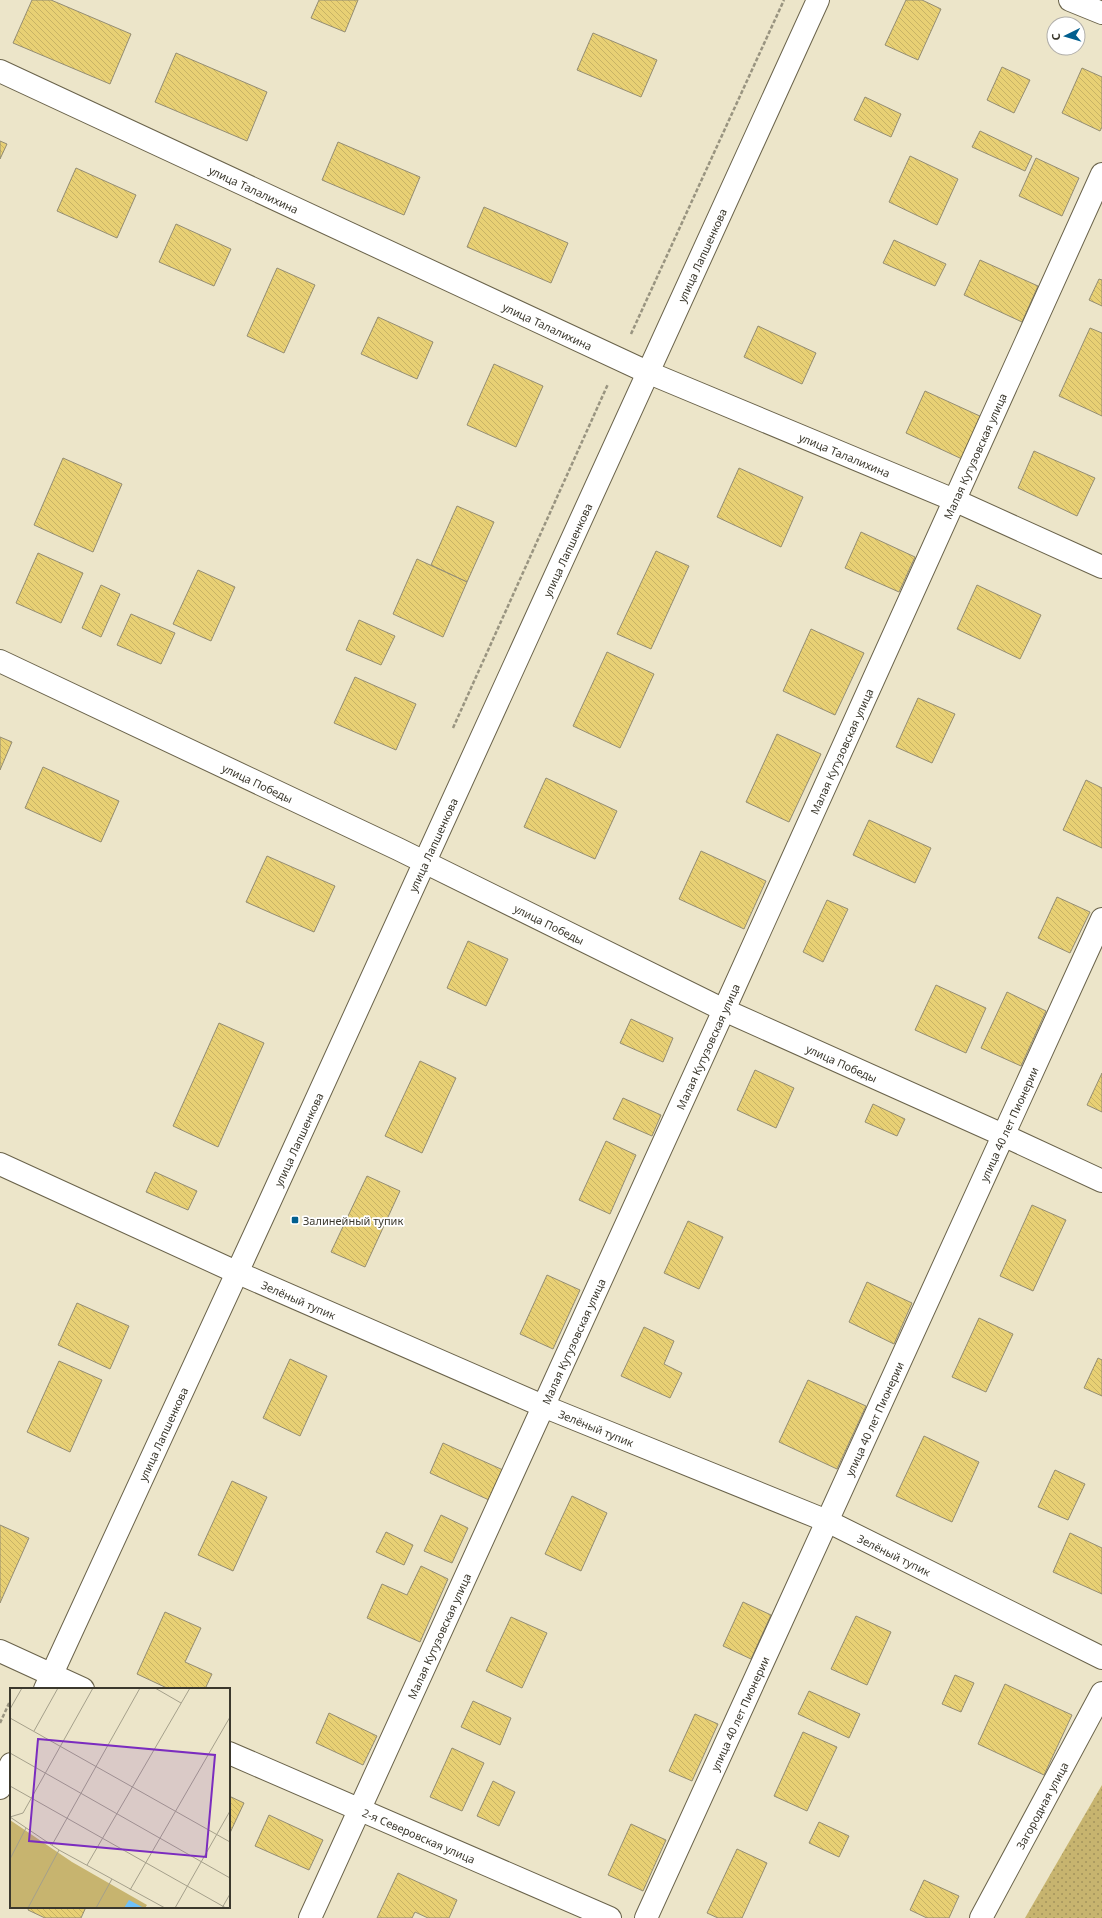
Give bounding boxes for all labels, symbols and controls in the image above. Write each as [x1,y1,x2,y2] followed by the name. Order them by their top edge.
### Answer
[1046,16,1086,56] north arrow
[1048,33,1063,41] text: С
[207,162,301,216] street label: улица Талалихина
[674,206,730,305] street label: улица Лапшенкова
[500,298,595,353] street label: улица Талалихина
[939,390,1010,521] street label: Малая Кутузовская улица
[797,429,893,480] street label: улица Талалихина
[539,501,595,599] street label: улица Лапшенкова
[806,686,876,817] street label: Малая Кутузовская улица
[220,760,295,806] street label: улица Победы
[405,795,461,894] street label: улица Лапшенкова
[512,900,587,947] street label: улица Победы
[672,981,743,1112] street label: Малая Кутузовская улица
[804,1040,880,1085] street label: улица Победы
[976,1064,1041,1184] street label: улица 40 лет Пионерии
[270,1090,326,1189] street label: улица Лапшенкова
[303,1213,403,1228] place label: Залинейный тупик
[290,1215,300,1225] marker: Залинейный тупик
[538,1276,608,1407] street label: Малая Кутузовская улица
[259,1277,338,1322] street label: Зелёный тупик
[841,1359,907,1478] street label: улица 40 лет Пионерии
[135,1384,191,1483] street label: улица Лапшенкова
[556,1406,636,1450] street label: Зелёный тупик
[855,1530,933,1579] street label: Зелёный тупик
[403,1571,474,1701] street label: Малая Кутузовская улица
[707,1653,772,1773] street label: улица 40 лет Пионерии
[10,1688,230,1908] inset map
[1012,1759,1071,1852] street label: Загородная улица
[360,1804,478,1866] street label: 2-я Северовская улица

